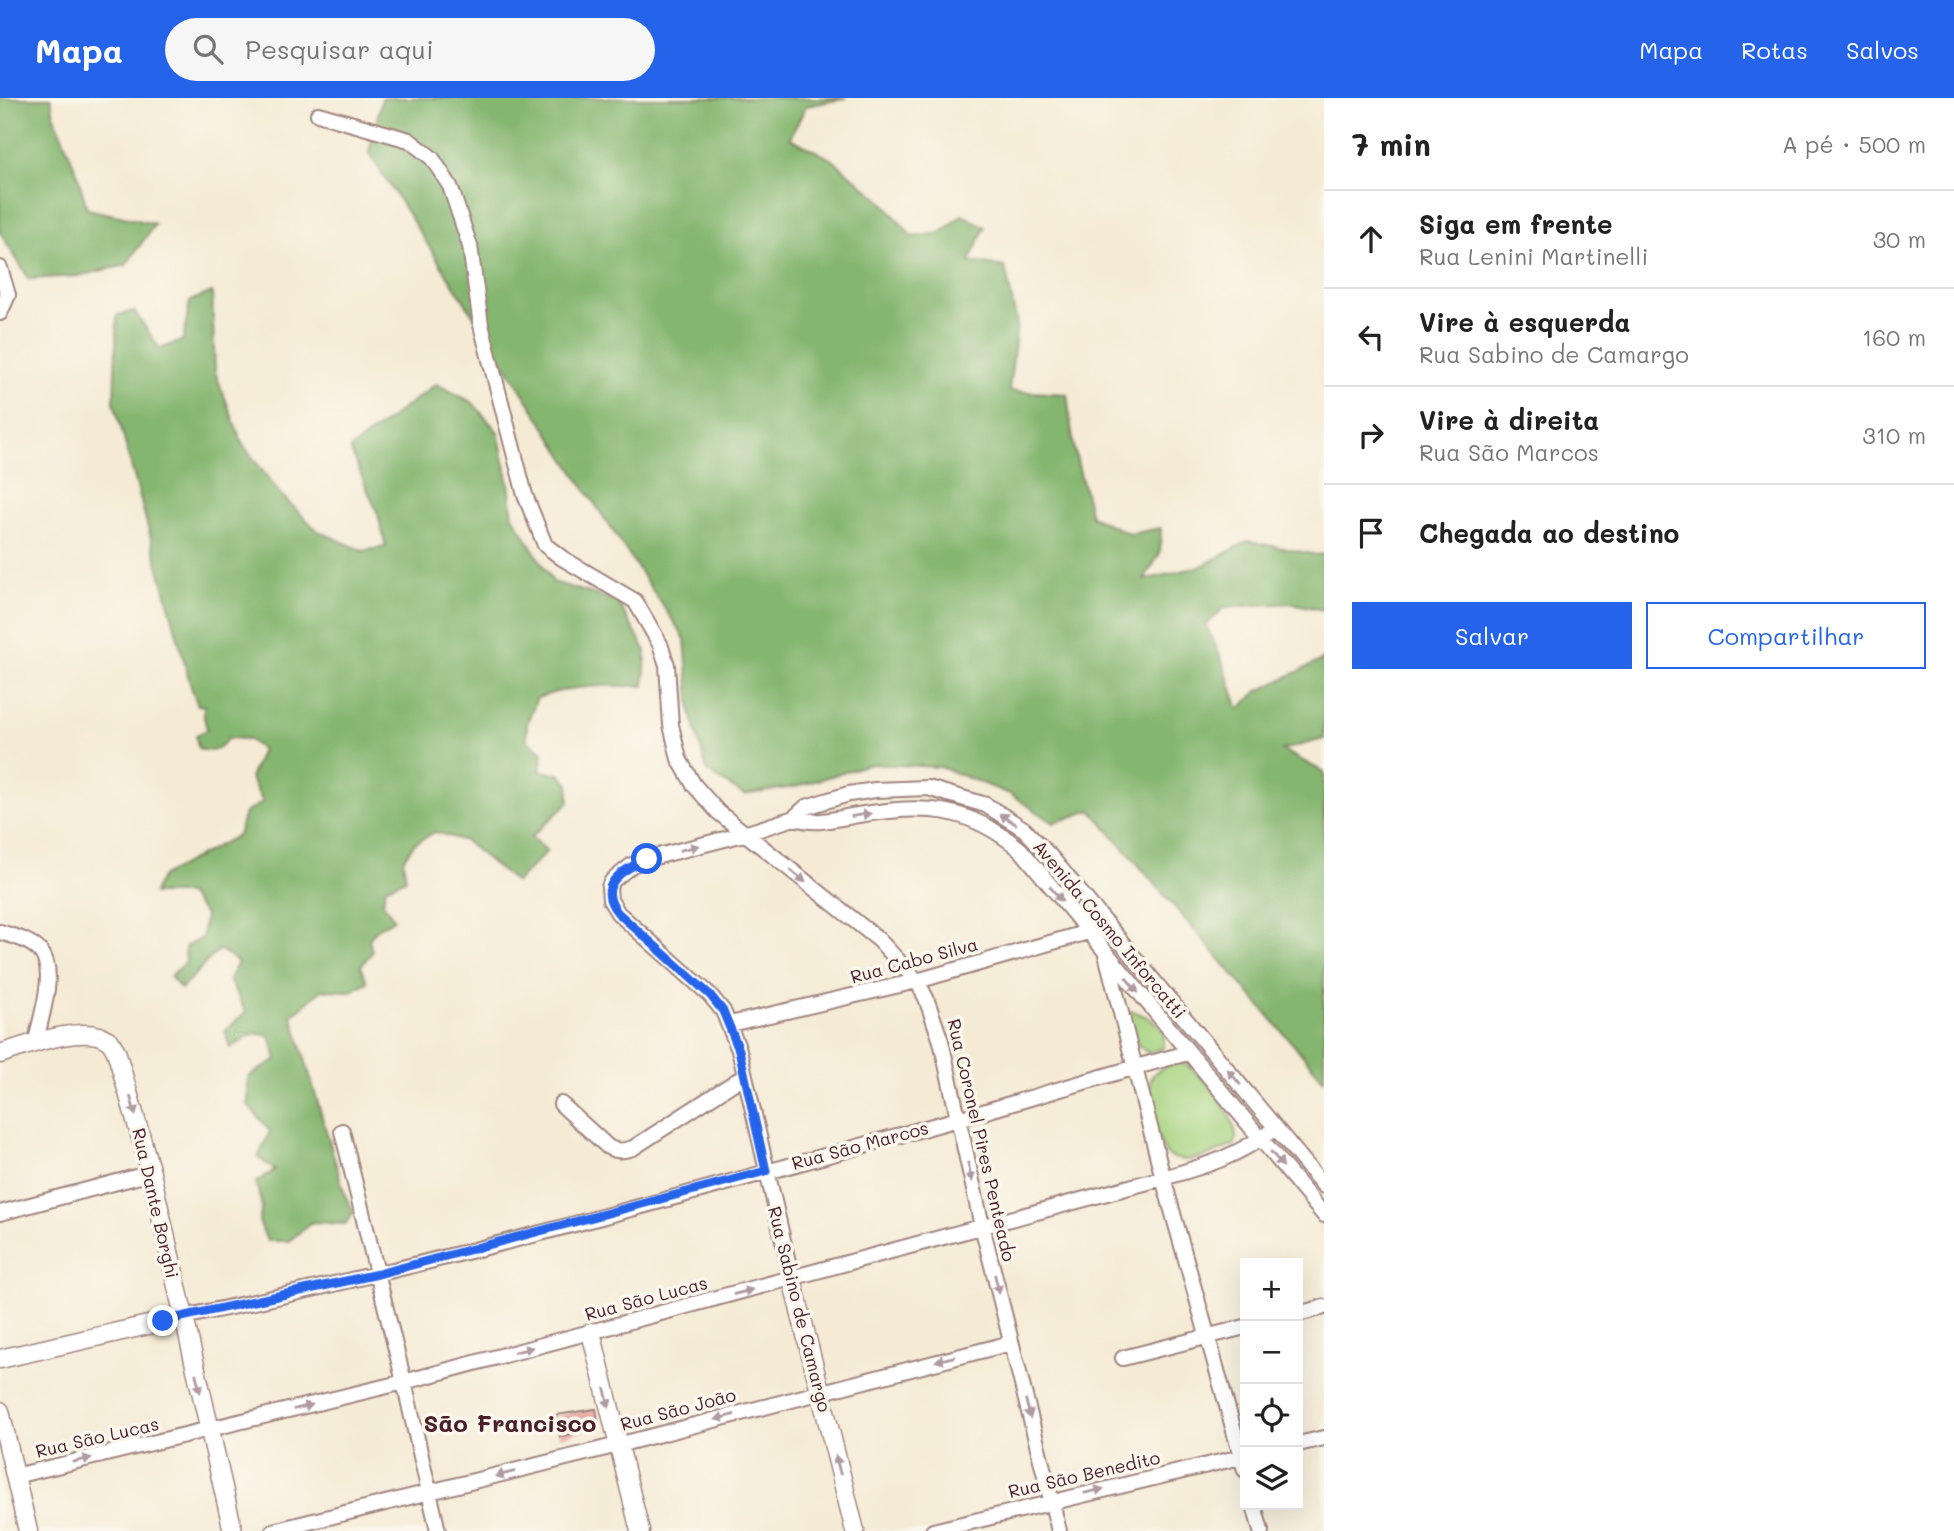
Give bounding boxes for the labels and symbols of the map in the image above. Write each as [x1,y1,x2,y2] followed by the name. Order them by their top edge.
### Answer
[850,809,872,820] one-way arrow
[998,812,1018,825] one-way arrow
[1028,835,1192,1023] street label: Avenida Cosmo Inforcatti
[679,842,701,853] one-way arrow
[631,843,662,874] route start
[789,868,806,883] one-way arrow
[1049,884,1064,902] one-way arrow
[848,931,980,989] street label: Rua Cabo Silva
[1124,976,1139,993] one-way arrow
[942,1016,1022,1264] street label: Rua Coronel Pires Penteado
[1227,1069,1242,1086] one-way arrow
[128,1095,139,1117] one-way arrow
[789,1115,931,1175] street label: Rua São Marcos
[127,1125,185,1281] street label: Rua Dante Borghi
[1270,1150,1285,1168] one-way arrow
[965,1161,976,1183] one-way arrow
[763,1204,837,1415] street label: Rua Sabino de Camargo
[582,1270,710,1326] street label: Rua São Lucas
[992,1273,1003,1295] one-way arrow
[732,1286,754,1297] one-way arrow
[147,1305,178,1336] route end
[512,1344,534,1355] one-way arrow
[934,1354,956,1365] one-way arrow
[193,1372,204,1394] one-way arrow
[618,1382,739,1436] street label: Rua São João
[602,1388,613,1410] one-way arrow
[1023,1398,1034,1420] one-way arrow
[292,1401,314,1412] one-way arrow
[424,1407,596,1438] district label: São Francisco
[33,1411,161,1463] street label: Rua São Lucas
[714,1412,735,1422] one-way arrow
[1006,1445,1163,1503] street label: Rua São Benedito
[71,1454,93,1465] one-way arrow
[832,1454,843,1476] one-way arrow
[493,1469,515,1480] one-way arrow
[1083,1486,1105,1497] one-way arrow

